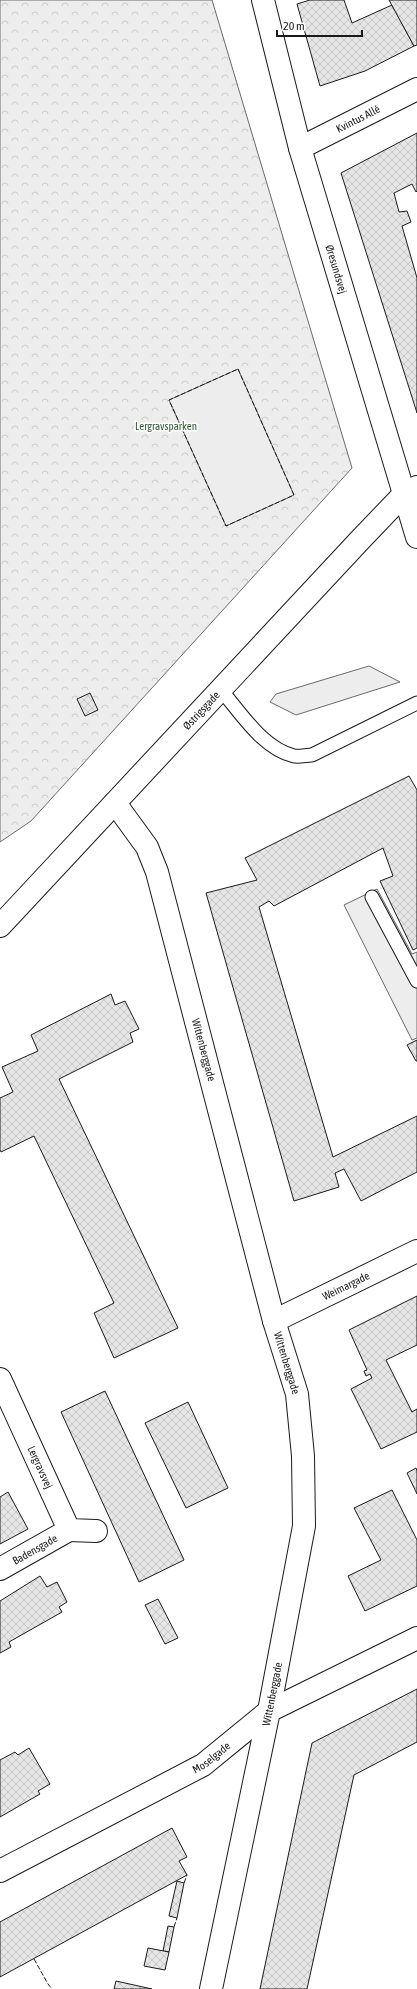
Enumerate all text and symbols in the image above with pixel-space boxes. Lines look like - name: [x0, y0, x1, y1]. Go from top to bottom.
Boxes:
- scale bar: [277, 12, 362, 38]
- text: 20 m: [283, 19, 305, 33]
- street label: Kvintus Allé: [334, 103, 382, 135]
- street label: Øresundsvej: [323, 243, 349, 295]
- park label: Lergravsparken: [135, 420, 197, 432]
- street label: Østrigsgade: [181, 689, 222, 732]
- street label: Wittenberggade: [190, 1017, 218, 1083]
- street label: Weimargade: [320, 1269, 371, 1302]
- street label: Wittenberggade: [272, 1330, 302, 1396]
- street label: Lergravsvej: [25, 1444, 55, 1490]
- street label: Badensgade: [10, 1532, 59, 1567]
- street label: Wittenberggade: [260, 1661, 284, 1727]
- street label: Moselgade: [190, 1739, 232, 1775]

